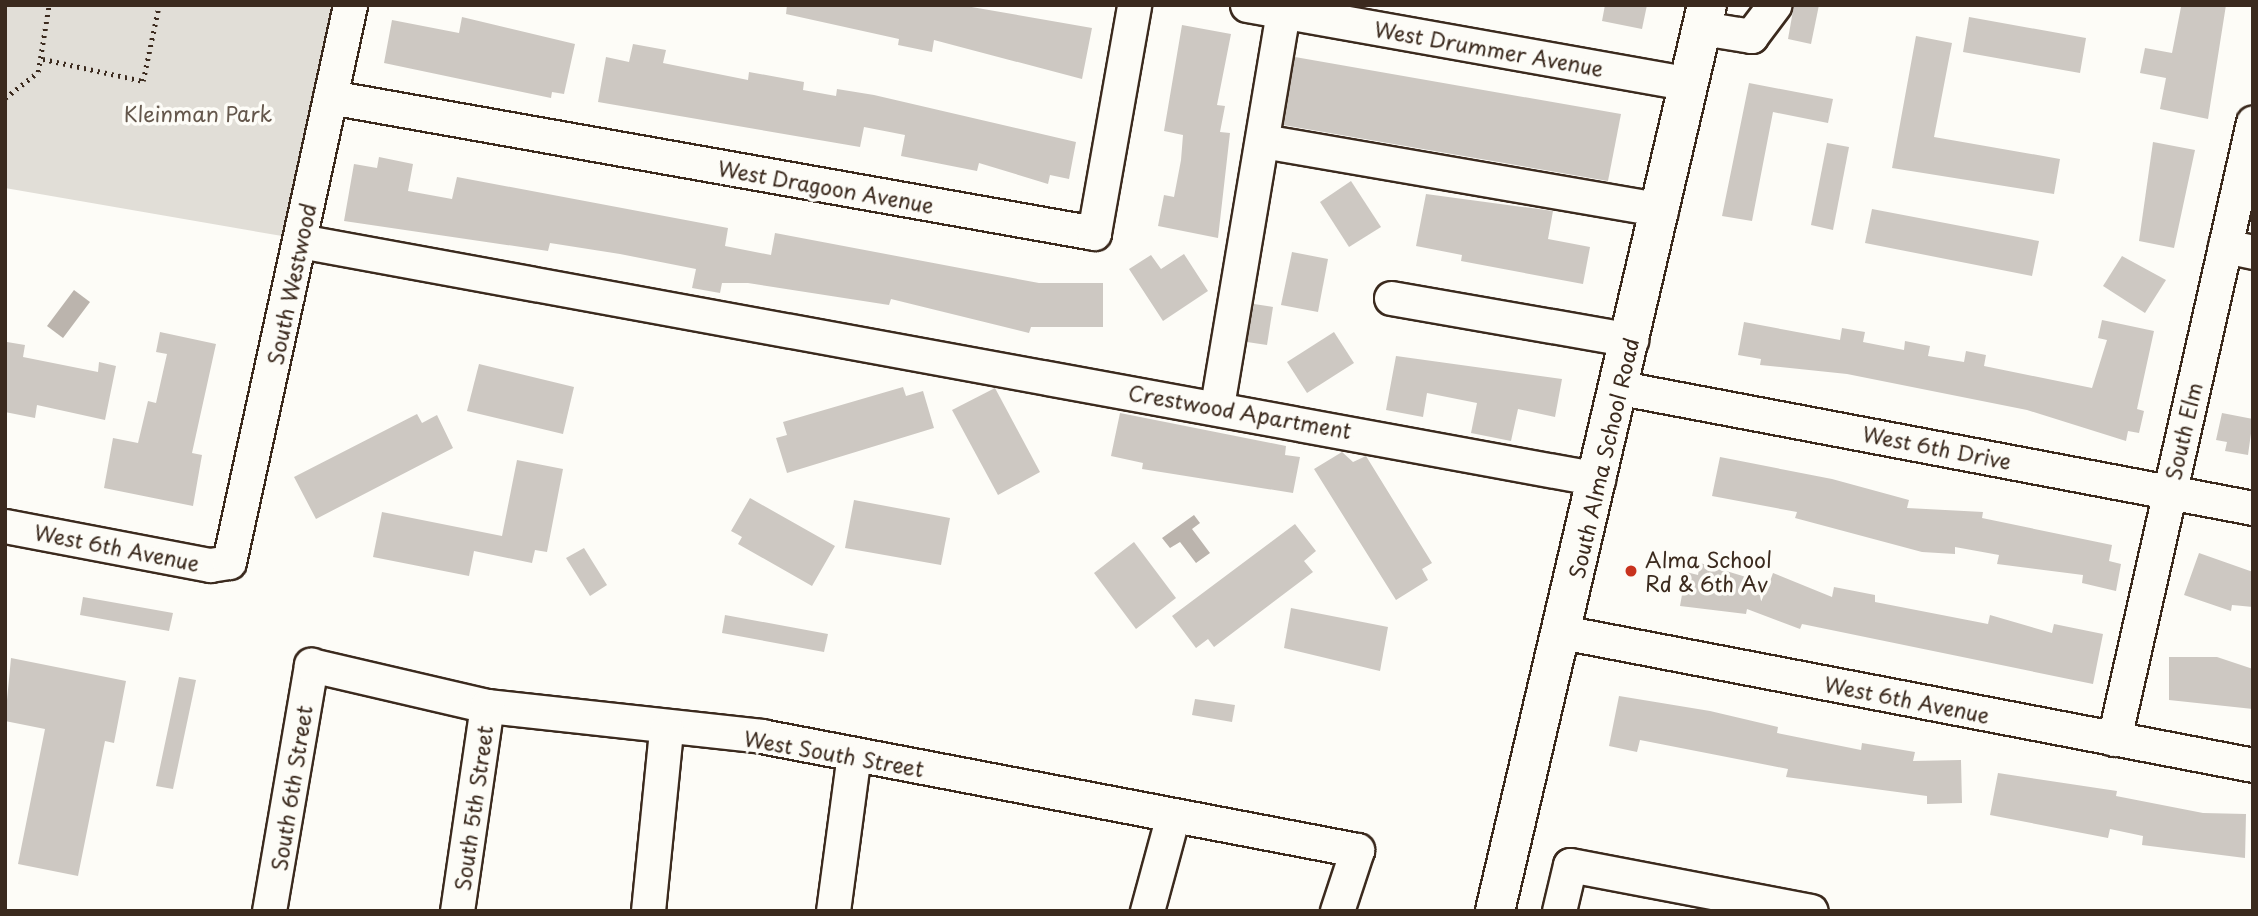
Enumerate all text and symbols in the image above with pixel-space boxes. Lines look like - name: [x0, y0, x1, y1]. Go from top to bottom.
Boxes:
- street label: West Drummer Avenue: [1372, 15, 1606, 81]
- park label: Kleinman Park: [124, 100, 272, 126]
- street label: West Dragoon Avenue: [715, 154, 937, 218]
- street label: South Westwood: [261, 200, 321, 368]
- street label: South Alma School Road: [1563, 334, 1643, 582]
- street label: Crestwood Apartment: [1126, 379, 1354, 443]
- street label: South Elm: [2159, 379, 2207, 483]
- street label: West 6th Drive: [1860, 420, 2014, 474]
- street label: West 6th Avenue: [31, 518, 203, 576]
- place label: Alma School Rd & 6th Av: [1645, 546, 1773, 596]
- marker: Alma School Rd & 6th Av: [1623, 563, 1639, 579]
- street label: West 6th Avenue: [1821, 670, 1993, 728]
- street label: South 6th Street: [265, 702, 317, 874]
- street label: South 5th Street: [449, 723, 497, 893]
- street label: West South Street: [742, 725, 926, 781]

